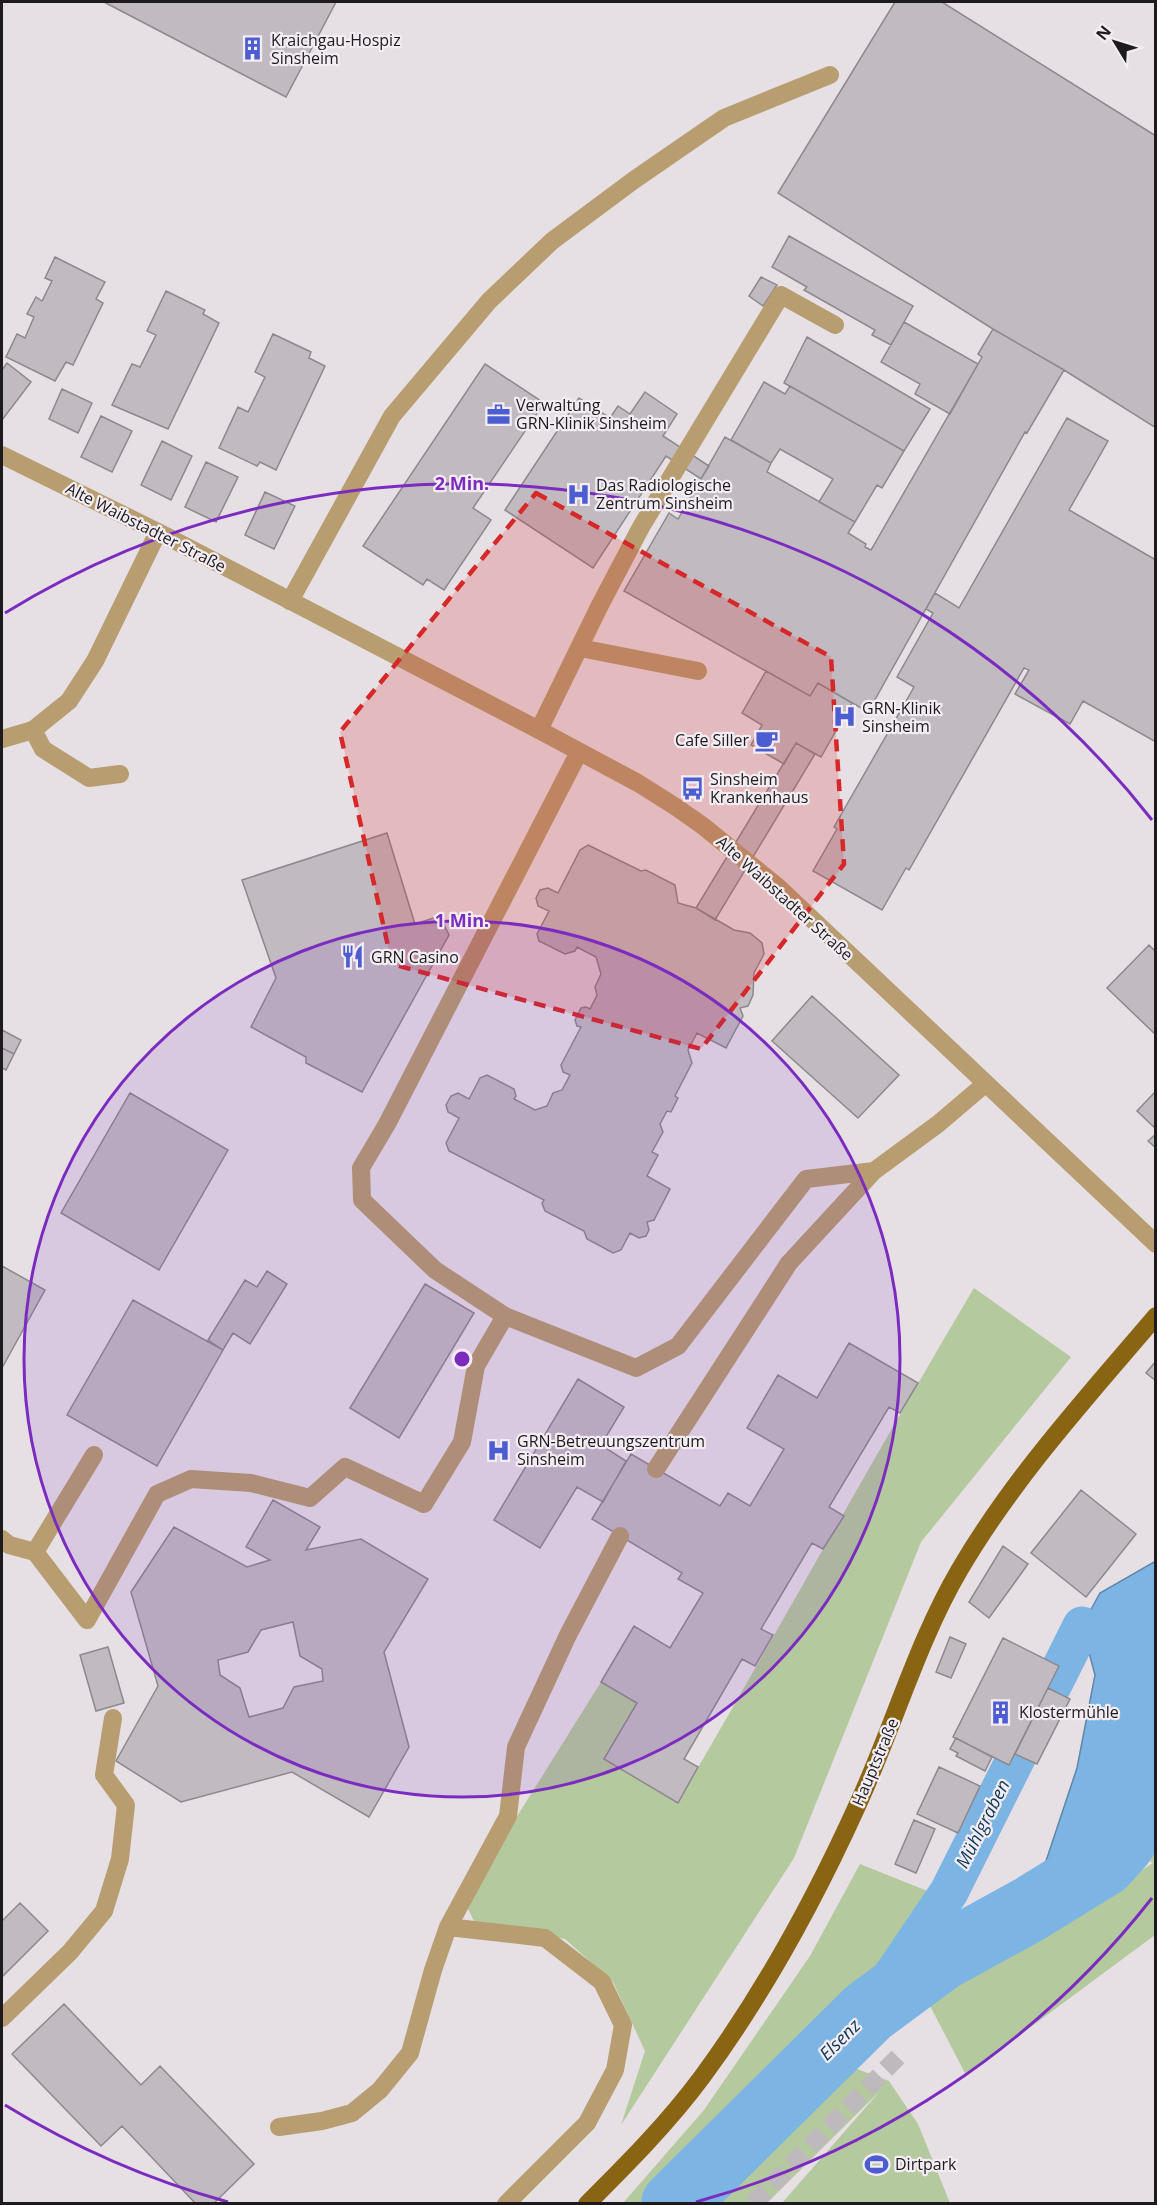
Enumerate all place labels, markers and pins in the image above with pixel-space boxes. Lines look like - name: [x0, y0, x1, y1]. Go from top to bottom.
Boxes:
- place label: Kraichgau-Hospiz Sinsheim: [271, 29, 401, 69]
- building icon: Kraichgau-Hospiz Sinsheim: [240, 36, 266, 62]
- place label: Verwaltung GRN-Klinik Sinsheim: [516, 394, 667, 434]
- office icon: Verwaltung GRN-Klinik Sinsheim: [485, 401, 511, 427]
- place label: Das Radiologische Zentrum Sinsheim: [596, 474, 733, 514]
- hospital icon: Das Radiologische Zentrum Sinsheim: [565, 481, 591, 507]
- place label: GRN-Klinik Sinsheim: [862, 697, 941, 737]
- hospital icon: GRN-Klinik Sinsheim: [831, 704, 857, 730]
- cafe icon: Cafe Siller: [754, 727, 780, 753]
- place label: Cafe Siller: [675, 729, 749, 751]
- place label: Sinsheim Krankenhaus: [710, 768, 808, 808]
- bus stop icon: Sinsheim Krankenhaus: [679, 775, 705, 801]
- restaurant icon: GRN Casino: [340, 944, 366, 970]
- place label: GRN Casino: [371, 946, 459, 968]
- centre of rings: [452, 1349, 472, 1369]
- place label: GRN-Betreuungszentrum Sinsheim: [517, 1430, 705, 1470]
- hospital icon: GRN-Betreuungszentrum Sinsheim: [486, 1437, 512, 1463]
- building icon: Klostermühle: [988, 1699, 1014, 1725]
- place label: Klostermühle: [1019, 1701, 1119, 1723]
- sports icon: Dirtpark: [864, 2151, 890, 2177]
- place label: Dirtpark: [895, 2153, 957, 2175]

